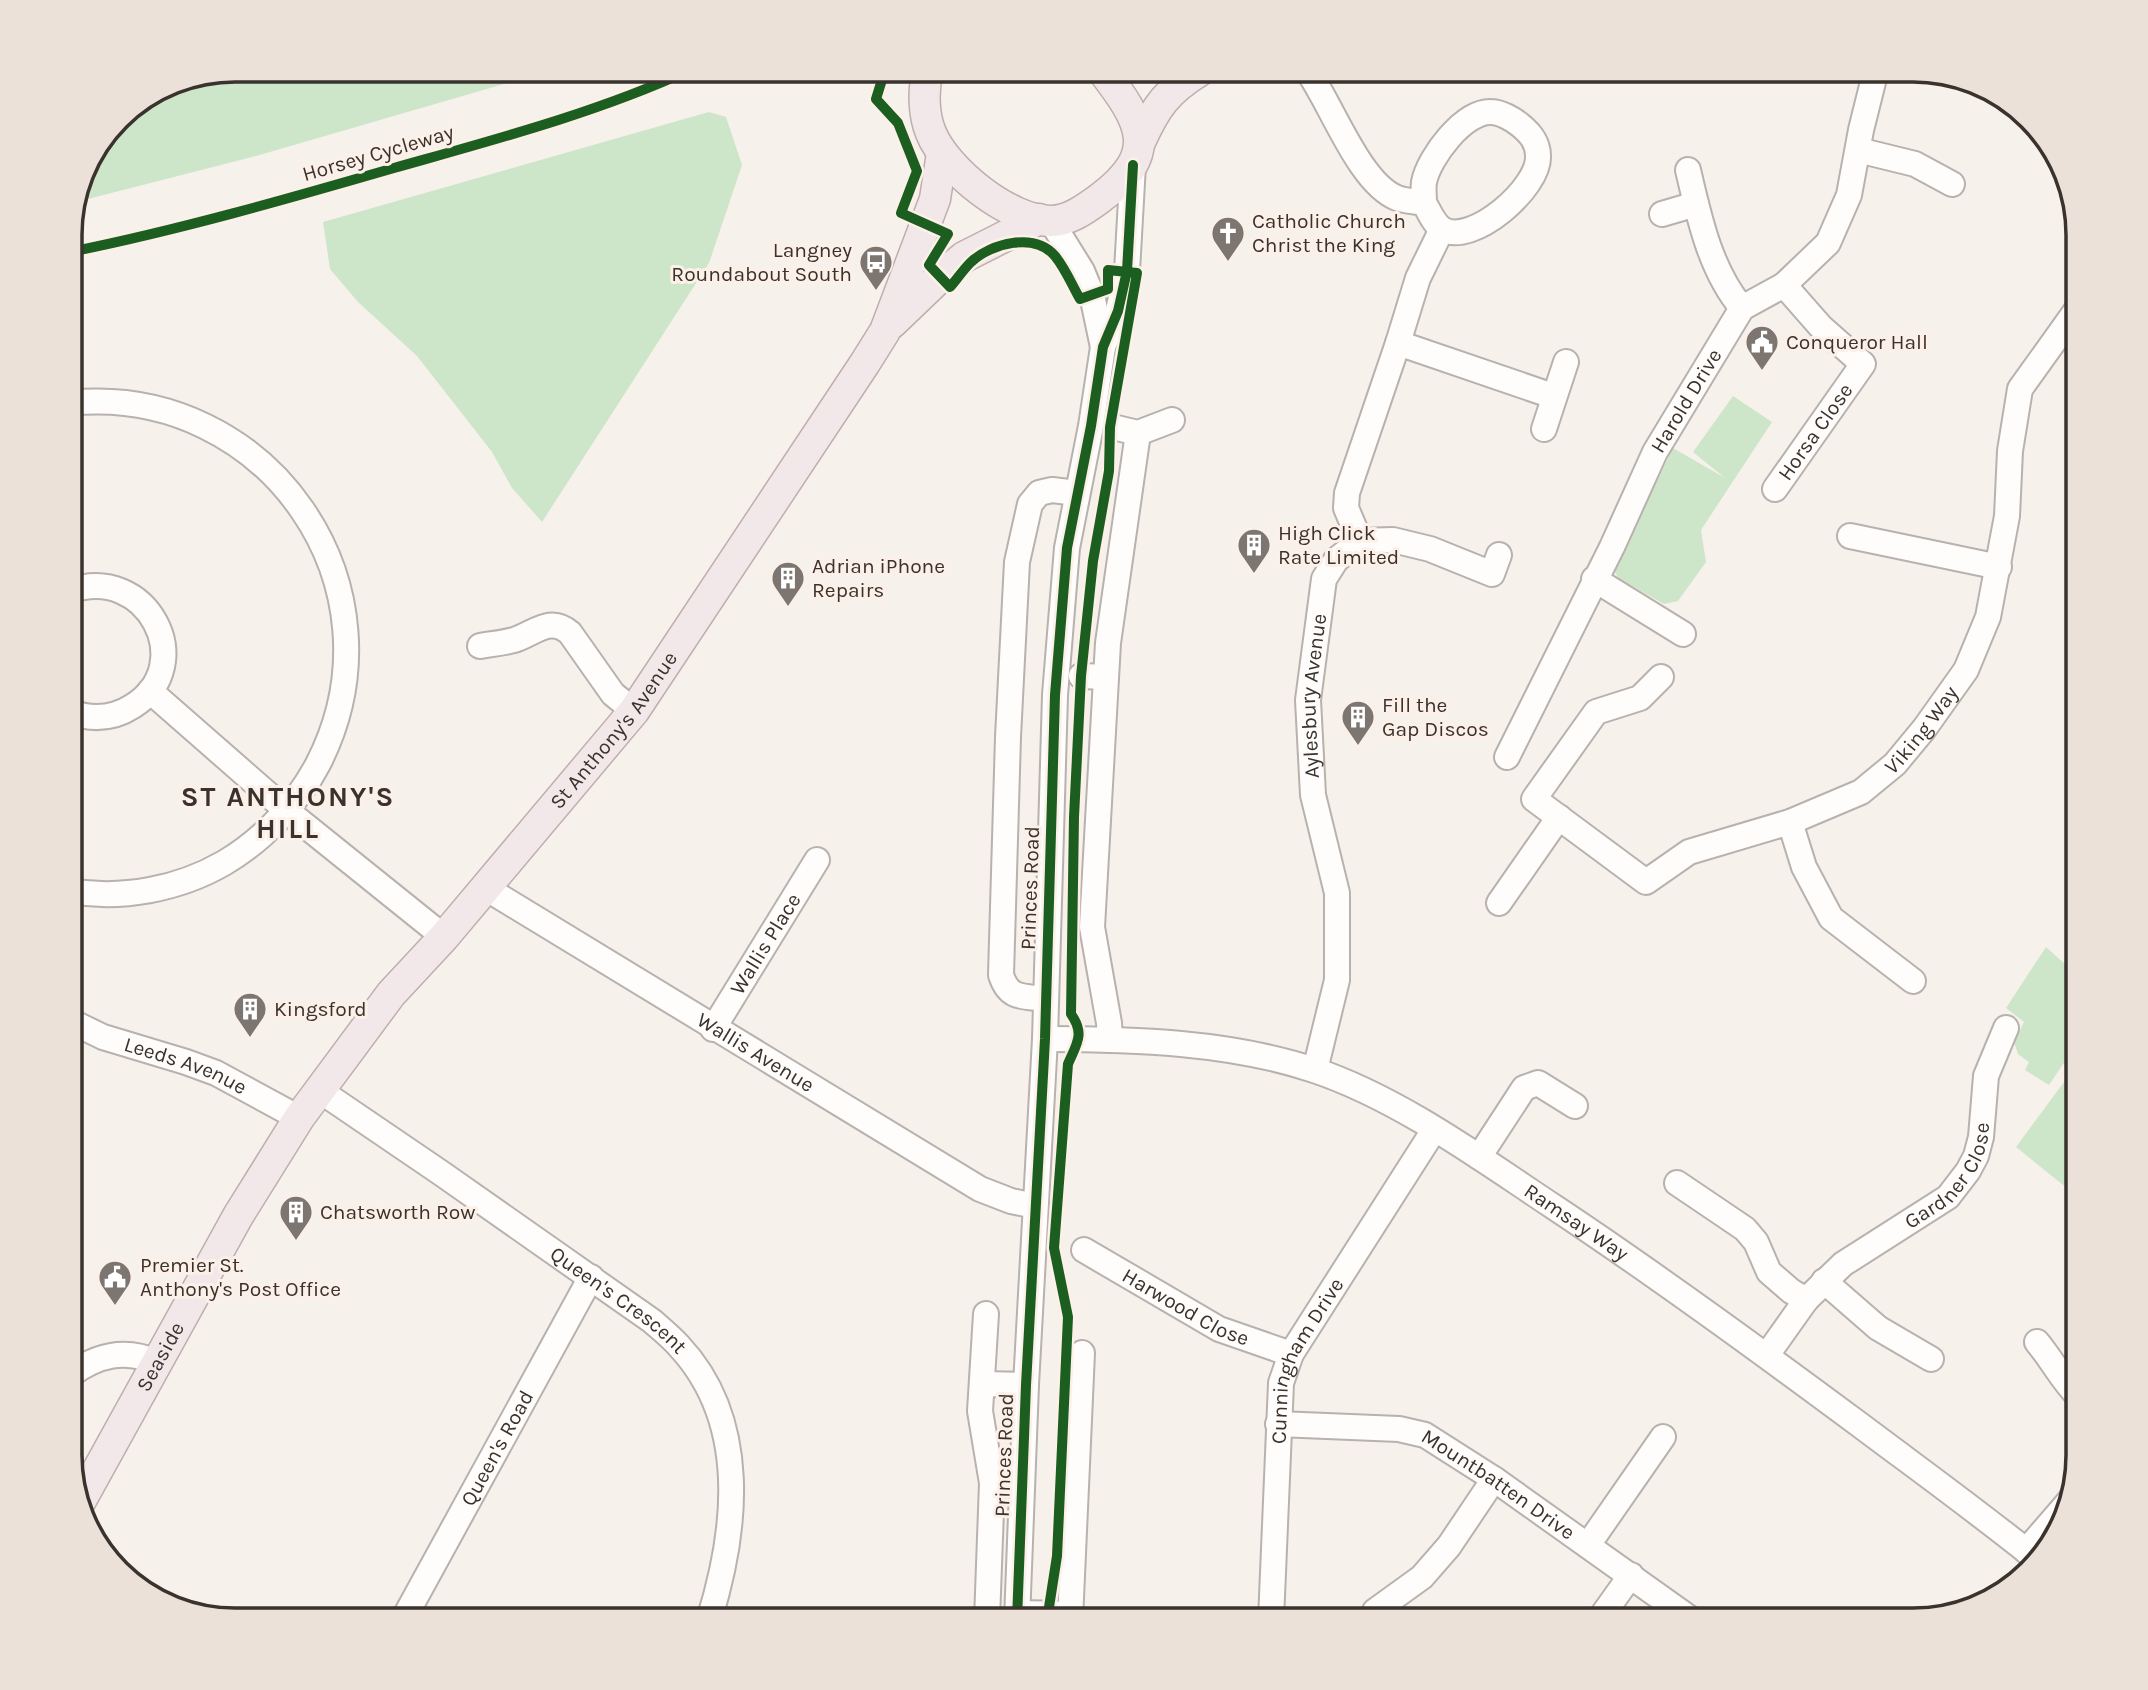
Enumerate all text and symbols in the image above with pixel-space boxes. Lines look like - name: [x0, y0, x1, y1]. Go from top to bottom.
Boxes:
- street label: Horsey Cycleway: [300, 120, 457, 186]
- place label: Catholic Church Christ the King: [1252, 209, 1406, 257]
- church icon: Catholic Church Christ the King: [1209, 214, 1247, 263]
- place label: Langney Roundabout South: [671, 238, 852, 286]
- bus stop icon: Langney Roundabout South: [857, 243, 895, 292]
- public building icon: Conqueror Hall: [1743, 323, 1781, 372]
- place label: Conqueror Hall: [1786, 330, 1928, 354]
- street label: Harold Drive: [1645, 344, 1727, 457]
- street label: Horsa Close: [1773, 379, 1858, 485]
- place label: High Click Rate Limited: [1278, 521, 1399, 569]
- building icon: High Click Rate Limited: [1235, 526, 1273, 575]
- place label: Adrian iPhone Repairs: [812, 554, 945, 602]
- building icon: Adrian iPhone Repairs: [769, 559, 807, 608]
- street label: Aylesbury Avenue: [1296, 612, 1331, 779]
- street label: St Anthony's Avenue: [545, 647, 682, 814]
- street label: Viking Way: [1880, 681, 1963, 779]
- place label: Fill the Gap Discos: [1382, 693, 1489, 741]
- building icon: Fill the Gap Discos: [1339, 698, 1377, 747]
- district label: ST ANTHONY'S HILL: [181, 780, 395, 845]
- street label: Princes Road: [1016, 826, 1044, 950]
- street label: Wallis Place: [725, 889, 806, 999]
- building icon: Kingsford: [231, 990, 269, 1039]
- place label: Kingsford: [274, 997, 367, 1021]
- street label: Wallis Avenue: [693, 1008, 819, 1097]
- street label: Leeds Avenue: [121, 1032, 251, 1099]
- street label: Gardner Close: [1900, 1121, 1994, 1234]
- street label: Ramsay Way: [1520, 1179, 1633, 1266]
- building icon: Chatsworth Row: [277, 1193, 315, 1242]
- place label: Chatsworth Row: [320, 1200, 475, 1224]
- street label: Queen's Crescent: [546, 1241, 692, 1359]
- place label: Premier St. Anthony's Post Office: [140, 1253, 341, 1301]
- public building icon: Premier St. Anthony's Post Office: [96, 1258, 134, 1307]
- street label: Harwood Close: [1118, 1263, 1252, 1351]
- street label: Cunningham Drive: [1266, 1273, 1348, 1445]
- street label: Seaside: [131, 1318, 189, 1396]
- street label: Queen's Road: [456, 1386, 538, 1510]
- street label: Princes Road: [990, 1393, 1018, 1517]
- street label: Mountbatten Drive: [1417, 1424, 1579, 1545]

